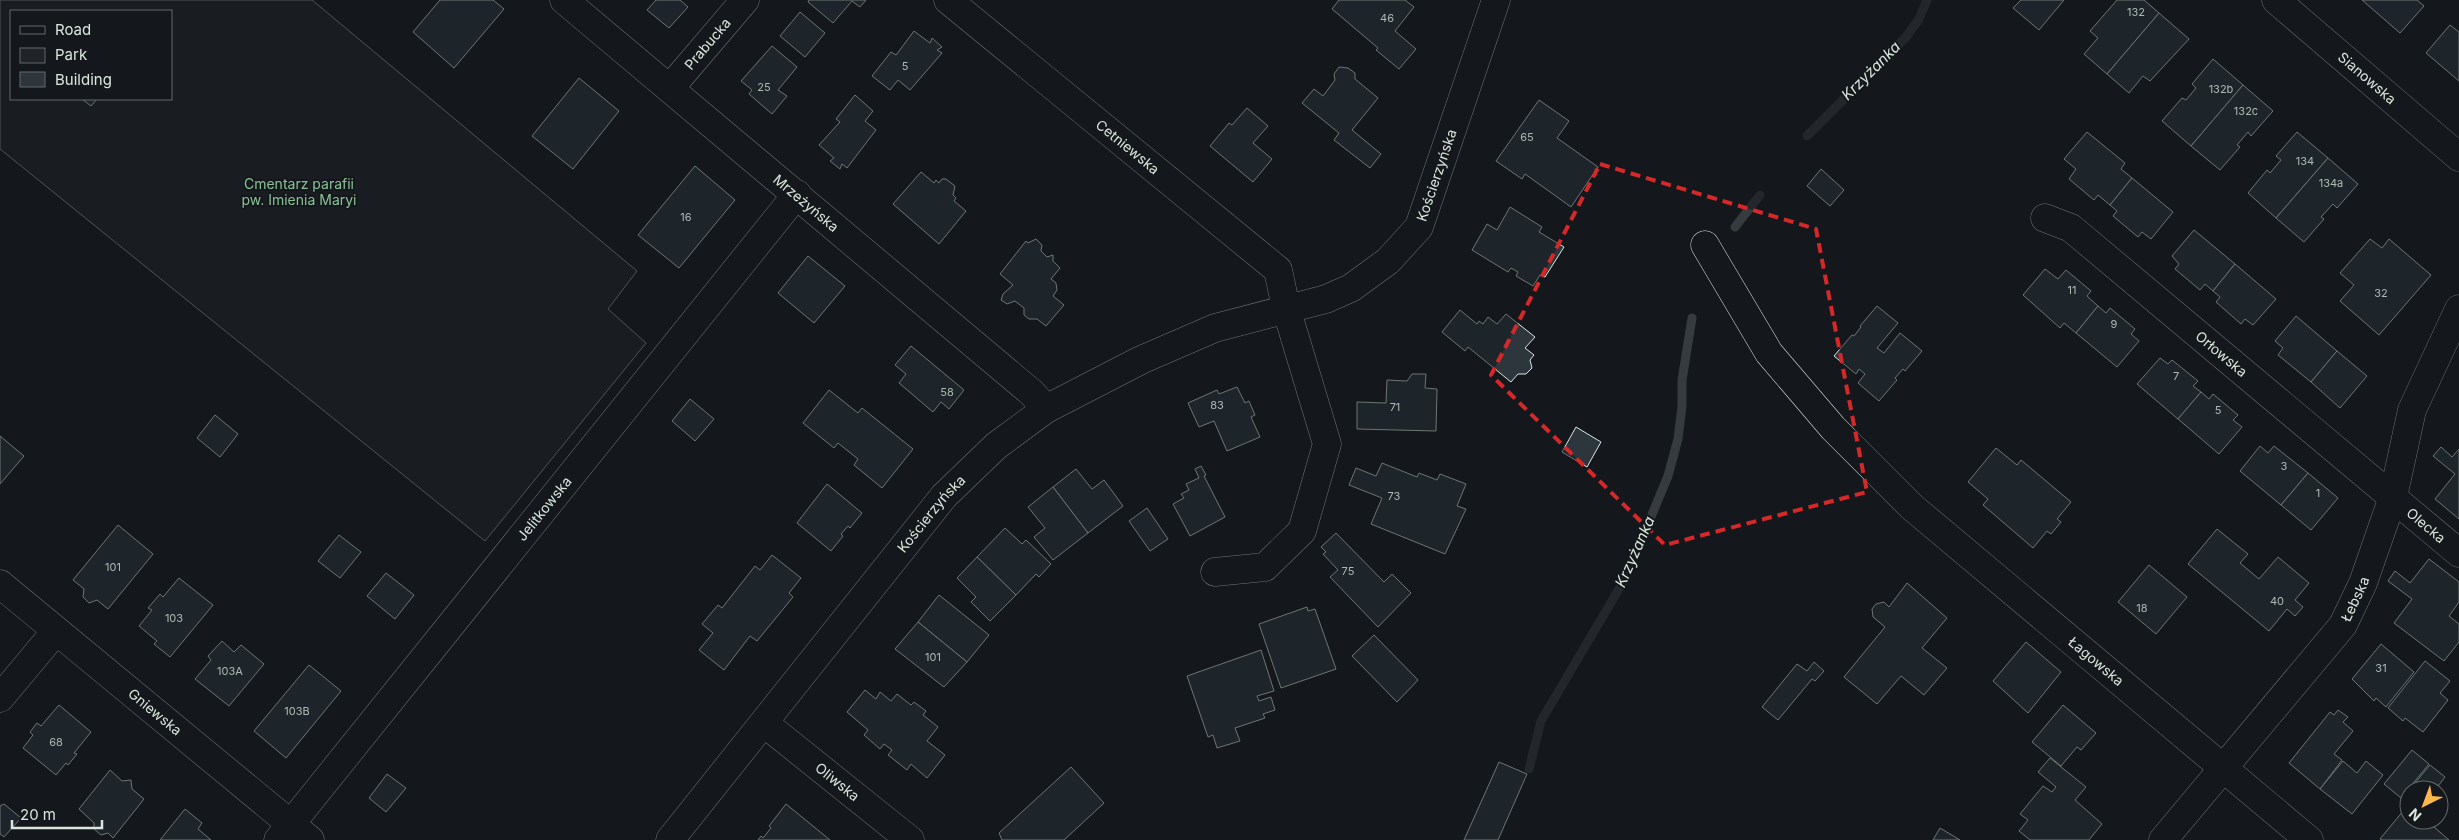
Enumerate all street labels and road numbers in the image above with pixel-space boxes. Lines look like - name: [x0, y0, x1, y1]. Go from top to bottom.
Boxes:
- street label: Prabucka: [680, 14, 734, 73]
- street label: Sianowska: [2335, 48, 2400, 107]
- street label: Cetniewska: [1093, 116, 1163, 177]
- street label: Kościerzyńska: [1413, 127, 1460, 224]
- street label: Mrzeżyńska: [770, 171, 843, 235]
- street label: Orłowska: [2192, 327, 2251, 380]
- street label: Kościerzyńska: [893, 471, 969, 556]
- street label: Jelitkowska: [513, 473, 575, 544]
- street label: Olecka: [2403, 504, 2449, 546]
- street label: Łebska: [2337, 574, 2373, 624]
- street label: Łagowska: [2065, 633, 2128, 689]
- street label: Gniewska: [125, 685, 186, 739]
- street label: Oliwska: [812, 759, 863, 804]

